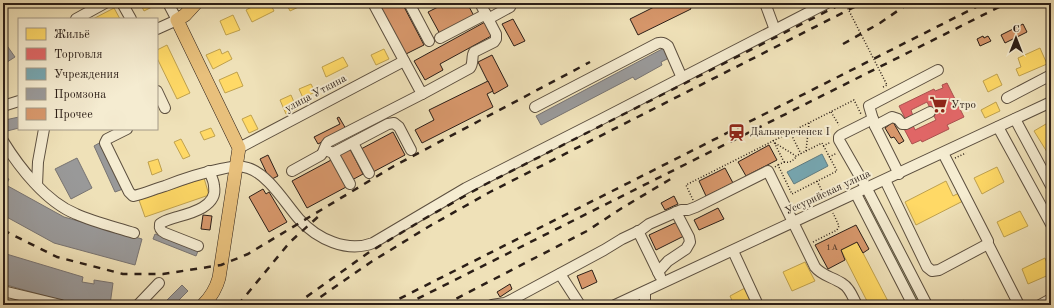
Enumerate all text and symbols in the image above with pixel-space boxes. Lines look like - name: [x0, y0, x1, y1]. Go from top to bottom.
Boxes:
- legend: [18, 18, 158, 130]
- north arrow: [996, 18, 1036, 58]
- text: С: [1012, 24, 1020, 35]
- text: Жильё: [54, 29, 90, 41]
- text: Торговля: [54, 49, 103, 61]
- text: Учреждения: [54, 69, 119, 81]
- street label: улица Уткина: [283, 73, 349, 115]
- text: Промзона: [54, 89, 106, 101]
- supermarket icon: Утро: [928, 95, 948, 115]
- place label: Утро: [951, 100, 976, 111]
- text: Прочее: [54, 109, 93, 121]
- station icon: Дальнереченск I: [727, 122, 747, 142]
- place label: Дальнереченск I: [750, 127, 830, 138]
- street label: Уссурийская улица: [784, 168, 873, 218]
- house number: 1А: [826, 243, 838, 252]

